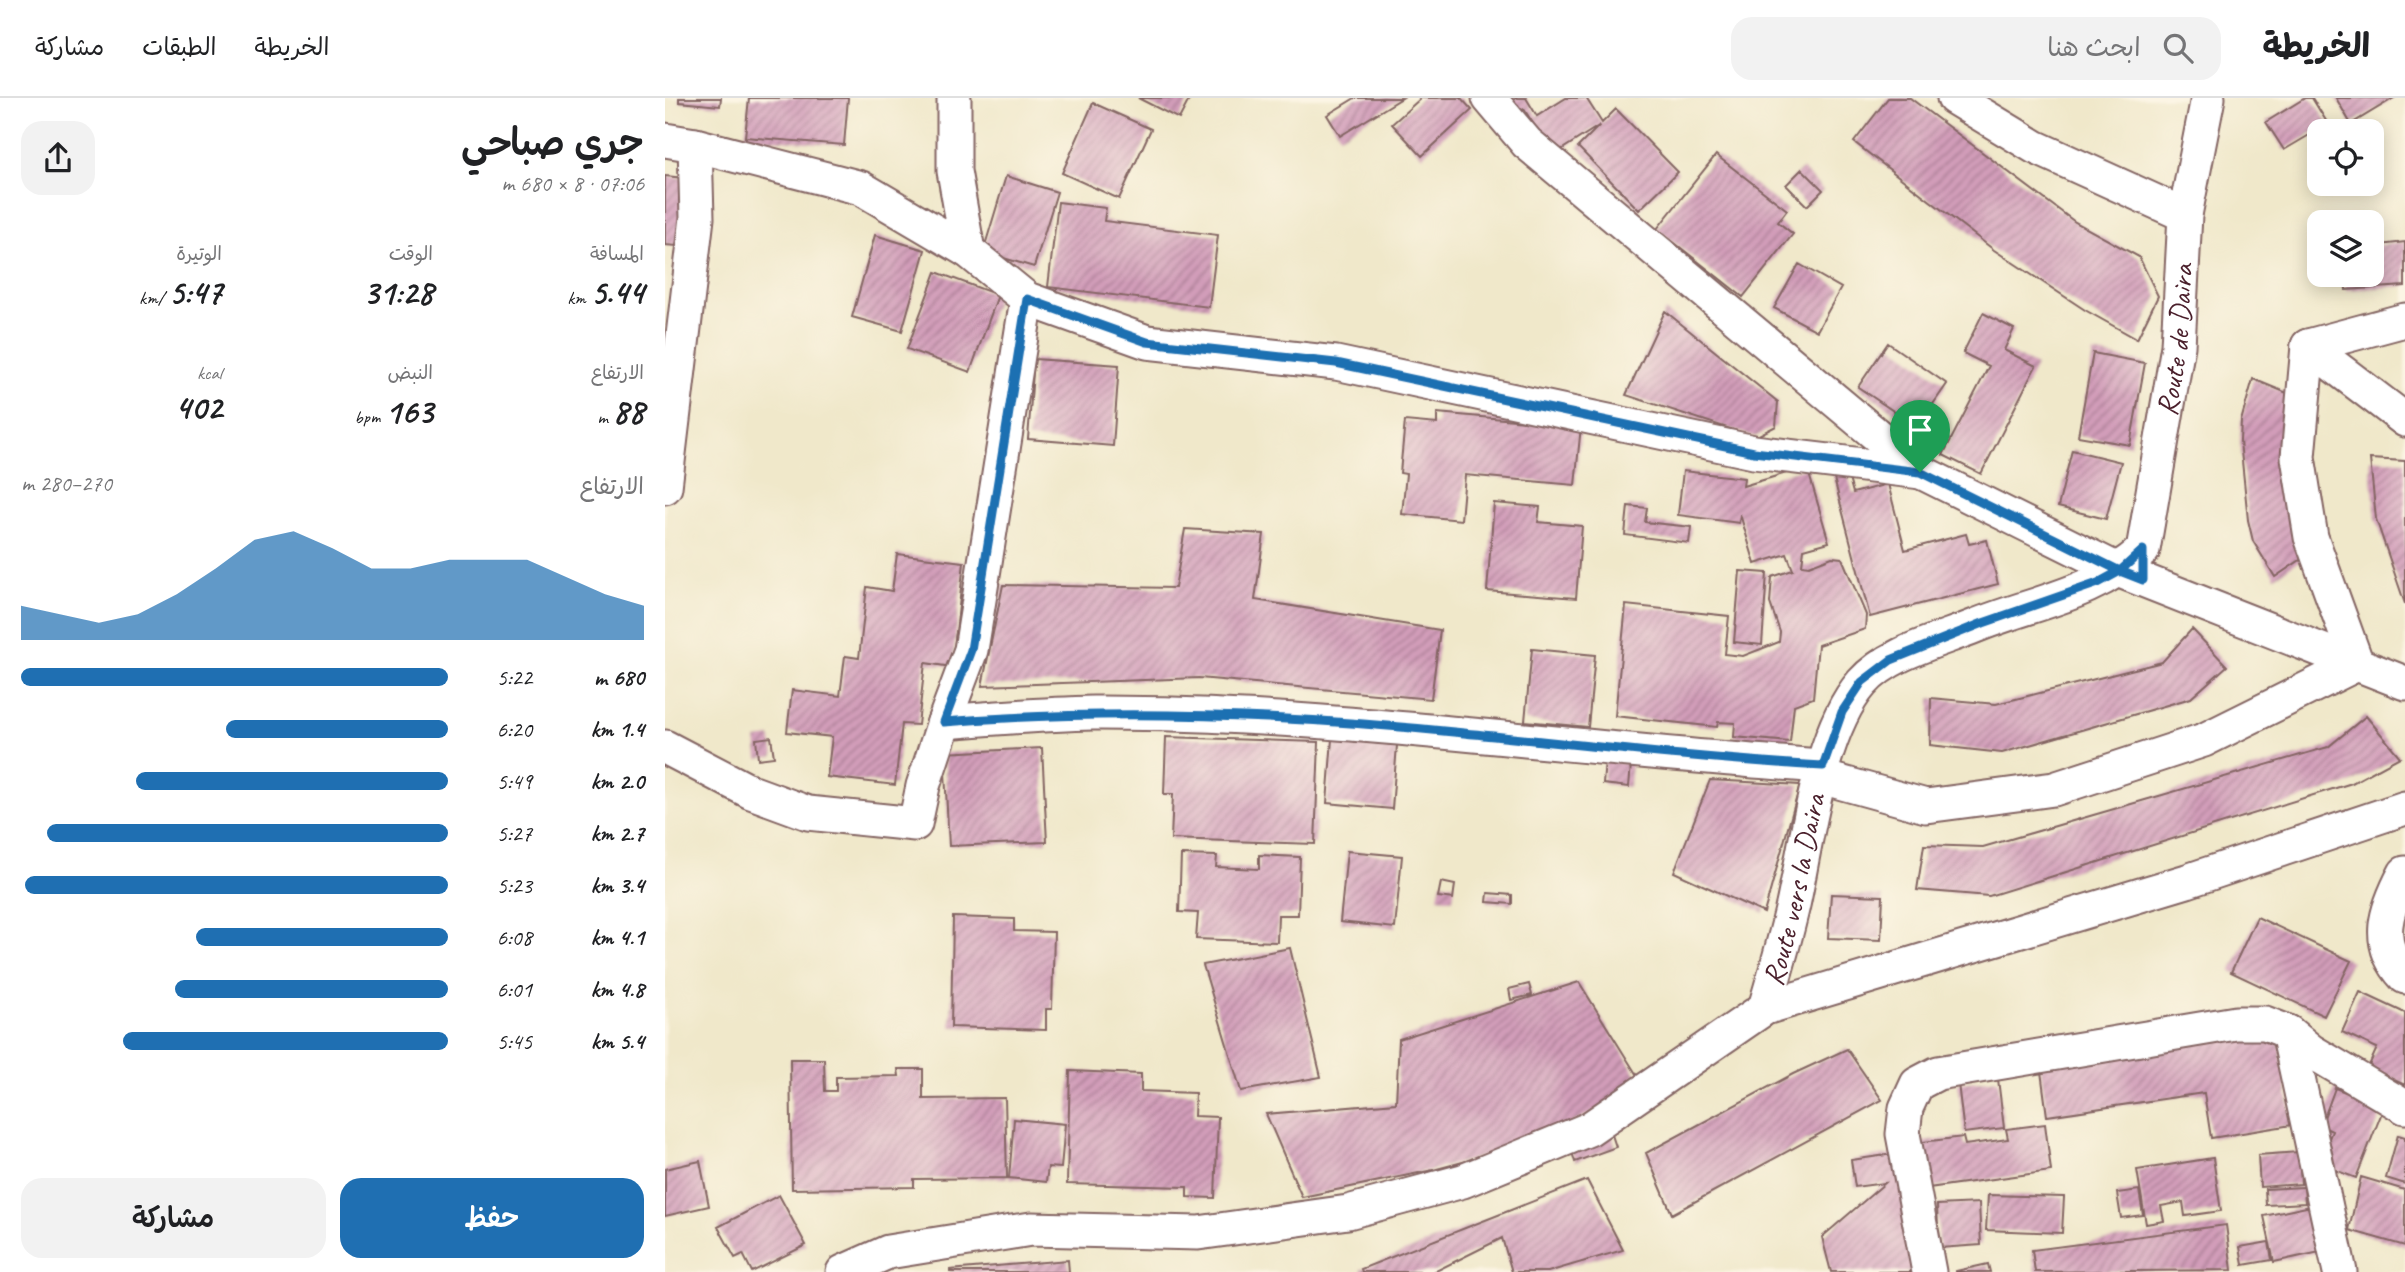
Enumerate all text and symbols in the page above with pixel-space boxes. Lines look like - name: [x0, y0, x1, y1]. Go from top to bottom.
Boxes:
- search box: [1731, 17, 2221, 80]
- text: الخريطة: [2263, 25, 2370, 67]
- icon: search: [2159, 29, 2197, 67]
- text: ابحث هنا: [2047, 31, 2141, 64]
- text: مشاركة: [35, 32, 104, 62]
- text: الطبقات: [142, 32, 217, 62]
- text: الخريطة: [255, 32, 329, 62]
- text: جري صباحي: [461, 119, 644, 166]
- map controls: [2307, 119, 2384, 287]
- button: locate: [2307, 119, 2384, 196]
- button: share: [21, 121, 95, 195]
- text: 07:06 · 8 × 680 m: [501, 169, 644, 198]
- button: layers: [2307, 210, 2384, 287]
- text: الوتيرة: [176, 242, 222, 266]
- text: الوقت: [389, 242, 433, 266]
- text: المسافة: [590, 242, 644, 266]
- street label: Route de Daira: [2147, 261, 2201, 418]
- text: 5:47: [169, 270, 222, 315]
- text: 31:28: [363, 270, 433, 315]
- text: 5.44: [590, 270, 644, 315]
- text: /km: [139, 286, 169, 310]
- text: km: [567, 286, 590, 310]
- text: kcal: [197, 361, 222, 385]
- text: النبض: [388, 361, 433, 385]
- text: الارتفاع: [591, 361, 644, 385]
- text: 402: [175, 385, 222, 430]
- text: 163: [385, 389, 433, 434]
- text: 88: [612, 389, 644, 434]
- pin: [1890, 400, 1950, 472]
- text: bpm: [354, 405, 385, 429]
- text: m: [597, 405, 612, 429]
- icon: arrive: [1901, 411, 1939, 449]
- text: 270–280 m: [21, 469, 112, 498]
- text: الارتفاع: [580, 472, 644, 501]
- text: 5:22: [496, 663, 532, 692]
- text: 680 m: [594, 663, 644, 692]
- text: 6:20: [496, 715, 532, 744]
- text: 1.4 km: [590, 715, 644, 744]
- text: 5:49: [496, 767, 532, 796]
- text: 2.0 km: [590, 767, 644, 796]
- street label: Route vers la Daira: [1754, 788, 1834, 990]
- text: 5:27: [496, 819, 532, 848]
- text: 2.7 km: [591, 819, 644, 848]
- text: 5:23: [496, 871, 532, 900]
- text: 3.4 km: [590, 871, 644, 900]
- text: 6:08: [496, 923, 532, 952]
- text: 4.1 km: [590, 923, 644, 952]
- text: 6:01: [496, 975, 532, 1004]
- text: 4.8 km: [590, 975, 644, 1004]
- text: 5:45: [496, 1027, 532, 1056]
- text: 5.4 km: [591, 1027, 644, 1056]
- button: مشاركة: [21, 1178, 326, 1258]
- button: حفظ: [340, 1178, 644, 1258]

